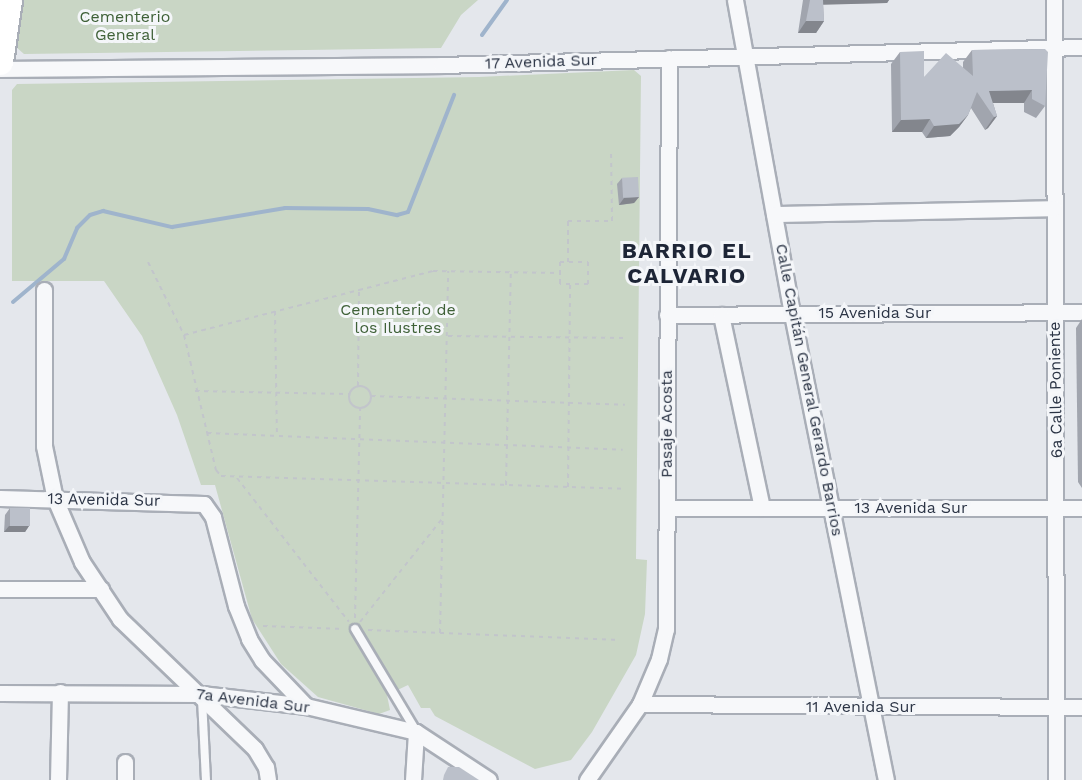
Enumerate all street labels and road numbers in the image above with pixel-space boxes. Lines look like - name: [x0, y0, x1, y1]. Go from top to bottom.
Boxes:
- street label: 17 Avenida Sur: [484, 50, 598, 74]
- street label: Calle Capitán General Gerardo Barrios: [771, 242, 847, 538]
- street label: 15 Avenida Sur: [818, 303, 932, 323]
- street label: 6a Calle Poniente: [1045, 321, 1067, 459]
- street label: Pasaje Acosta: [657, 370, 677, 478]
- street label: 13 Avenida Sur: [47, 489, 161, 511]
- street label: 13 Avenida Sur: [854, 498, 968, 518]
- street label: 7a Avenida Sur: [194, 684, 312, 718]
- street label: 11 Avenida Sur: [806, 697, 916, 717]

